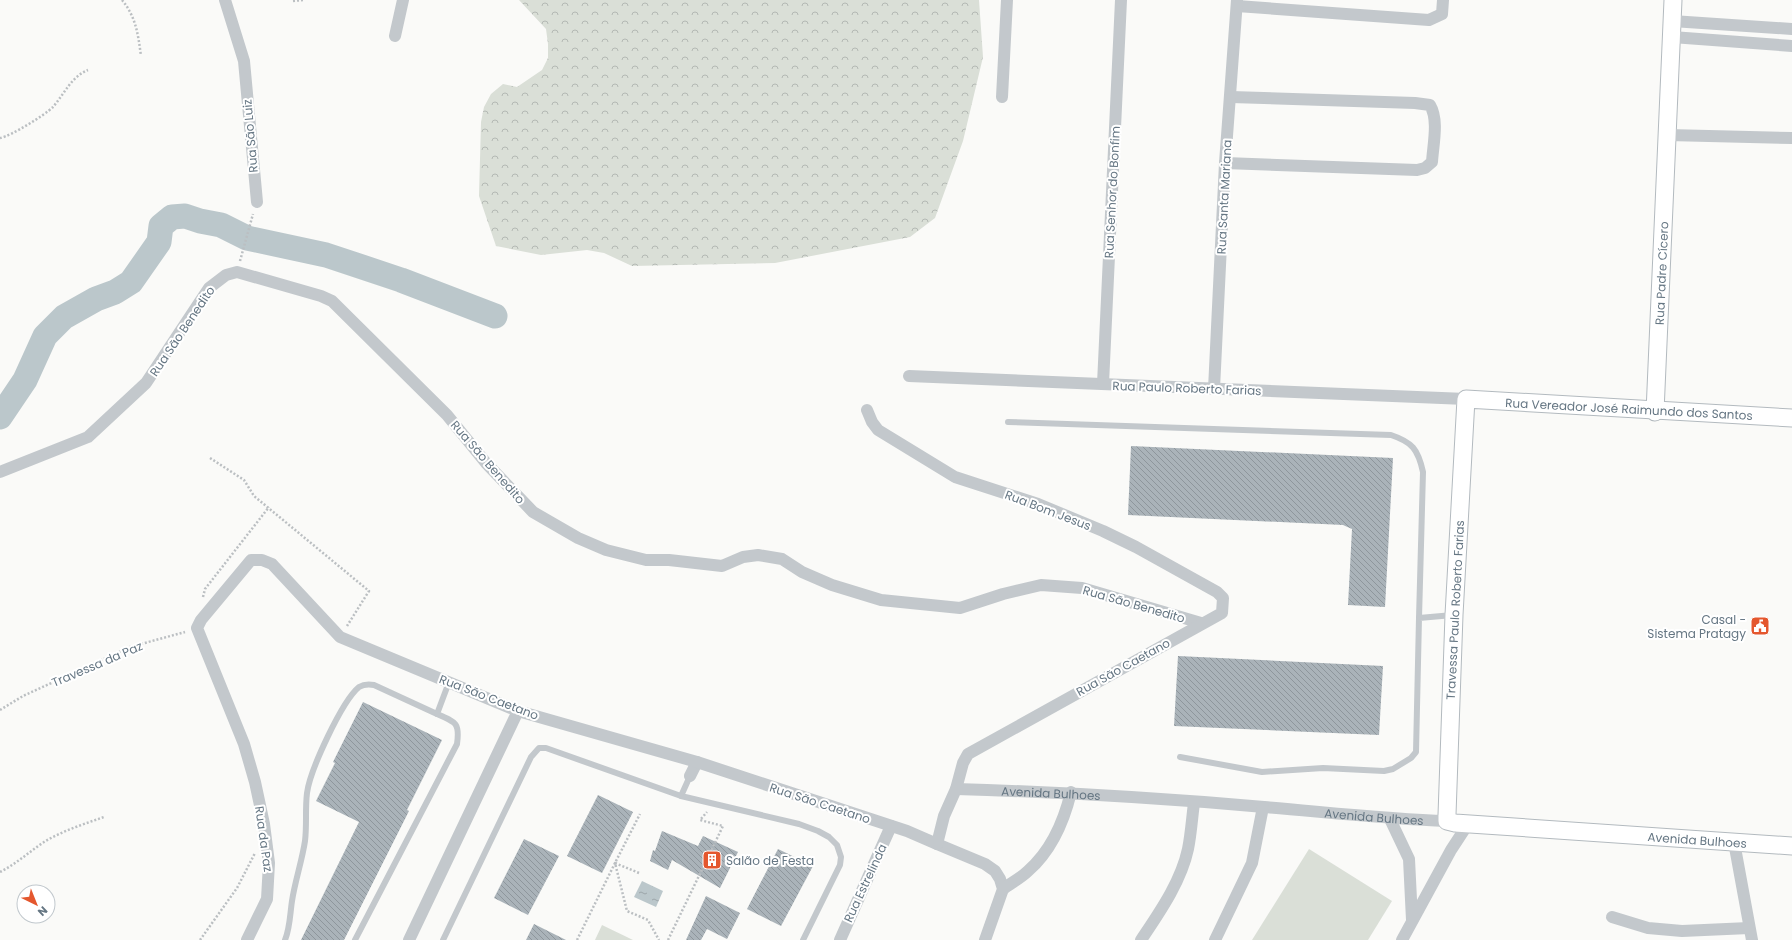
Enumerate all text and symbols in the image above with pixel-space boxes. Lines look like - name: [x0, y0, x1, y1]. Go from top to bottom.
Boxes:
- street label: Rua São Luiz: [238, 99, 262, 173]
- street label: Rua Senhor do Bonfim: [1100, 125, 1124, 259]
- street label: Rua Santa Mariana: [1213, 139, 1235, 255]
- street label: Rua Padre Cícero: [1650, 221, 1672, 325]
- street label: Rua São Benedito: [145, 282, 219, 379]
- street label: Rua Paulo Roberto Farias: [1112, 377, 1262, 399]
- street label: Rua Vereador José Raimundo dos Santos: [1505, 394, 1753, 424]
- street label: Rua São Benedito: [447, 417, 529, 508]
- street label: Rua Bom Jesus: [1003, 486, 1093, 534]
- street label: Travessa Paulo Roberto Farias: [1442, 520, 1468, 700]
- street label: Rua São Benedito: [1081, 581, 1187, 627]
- place label: Casal - Sistema Pratagy: [1647, 611, 1746, 642]
- public building icon: Casal - Sistema Pratagy: [1749, 615, 1771, 637]
- street label: Rua São Caetano: [1073, 634, 1173, 700]
- street label: Travessa da Paz: [49, 637, 145, 691]
- street label: Rua São Caetano: [437, 670, 541, 724]
- street label: Rua São Caetano: [767, 779, 873, 827]
- street label: Avenida Bulhoes: [1001, 782, 1101, 804]
- street label: Avenida Bulhoes: [1324, 804, 1424, 828]
- street label: Rua da Paz: [251, 805, 277, 873]
- street label: Avenida Bulhoes: [1647, 828, 1747, 851]
- street label: Rua Estrelinda: [839, 841, 891, 925]
- building icon: Salão de Festa: [701, 849, 723, 871]
- place label: Salão de Festa: [726, 852, 814, 869]
- north arrow: [16, 884, 56, 924]
- text: N: [34, 903, 51, 920]

